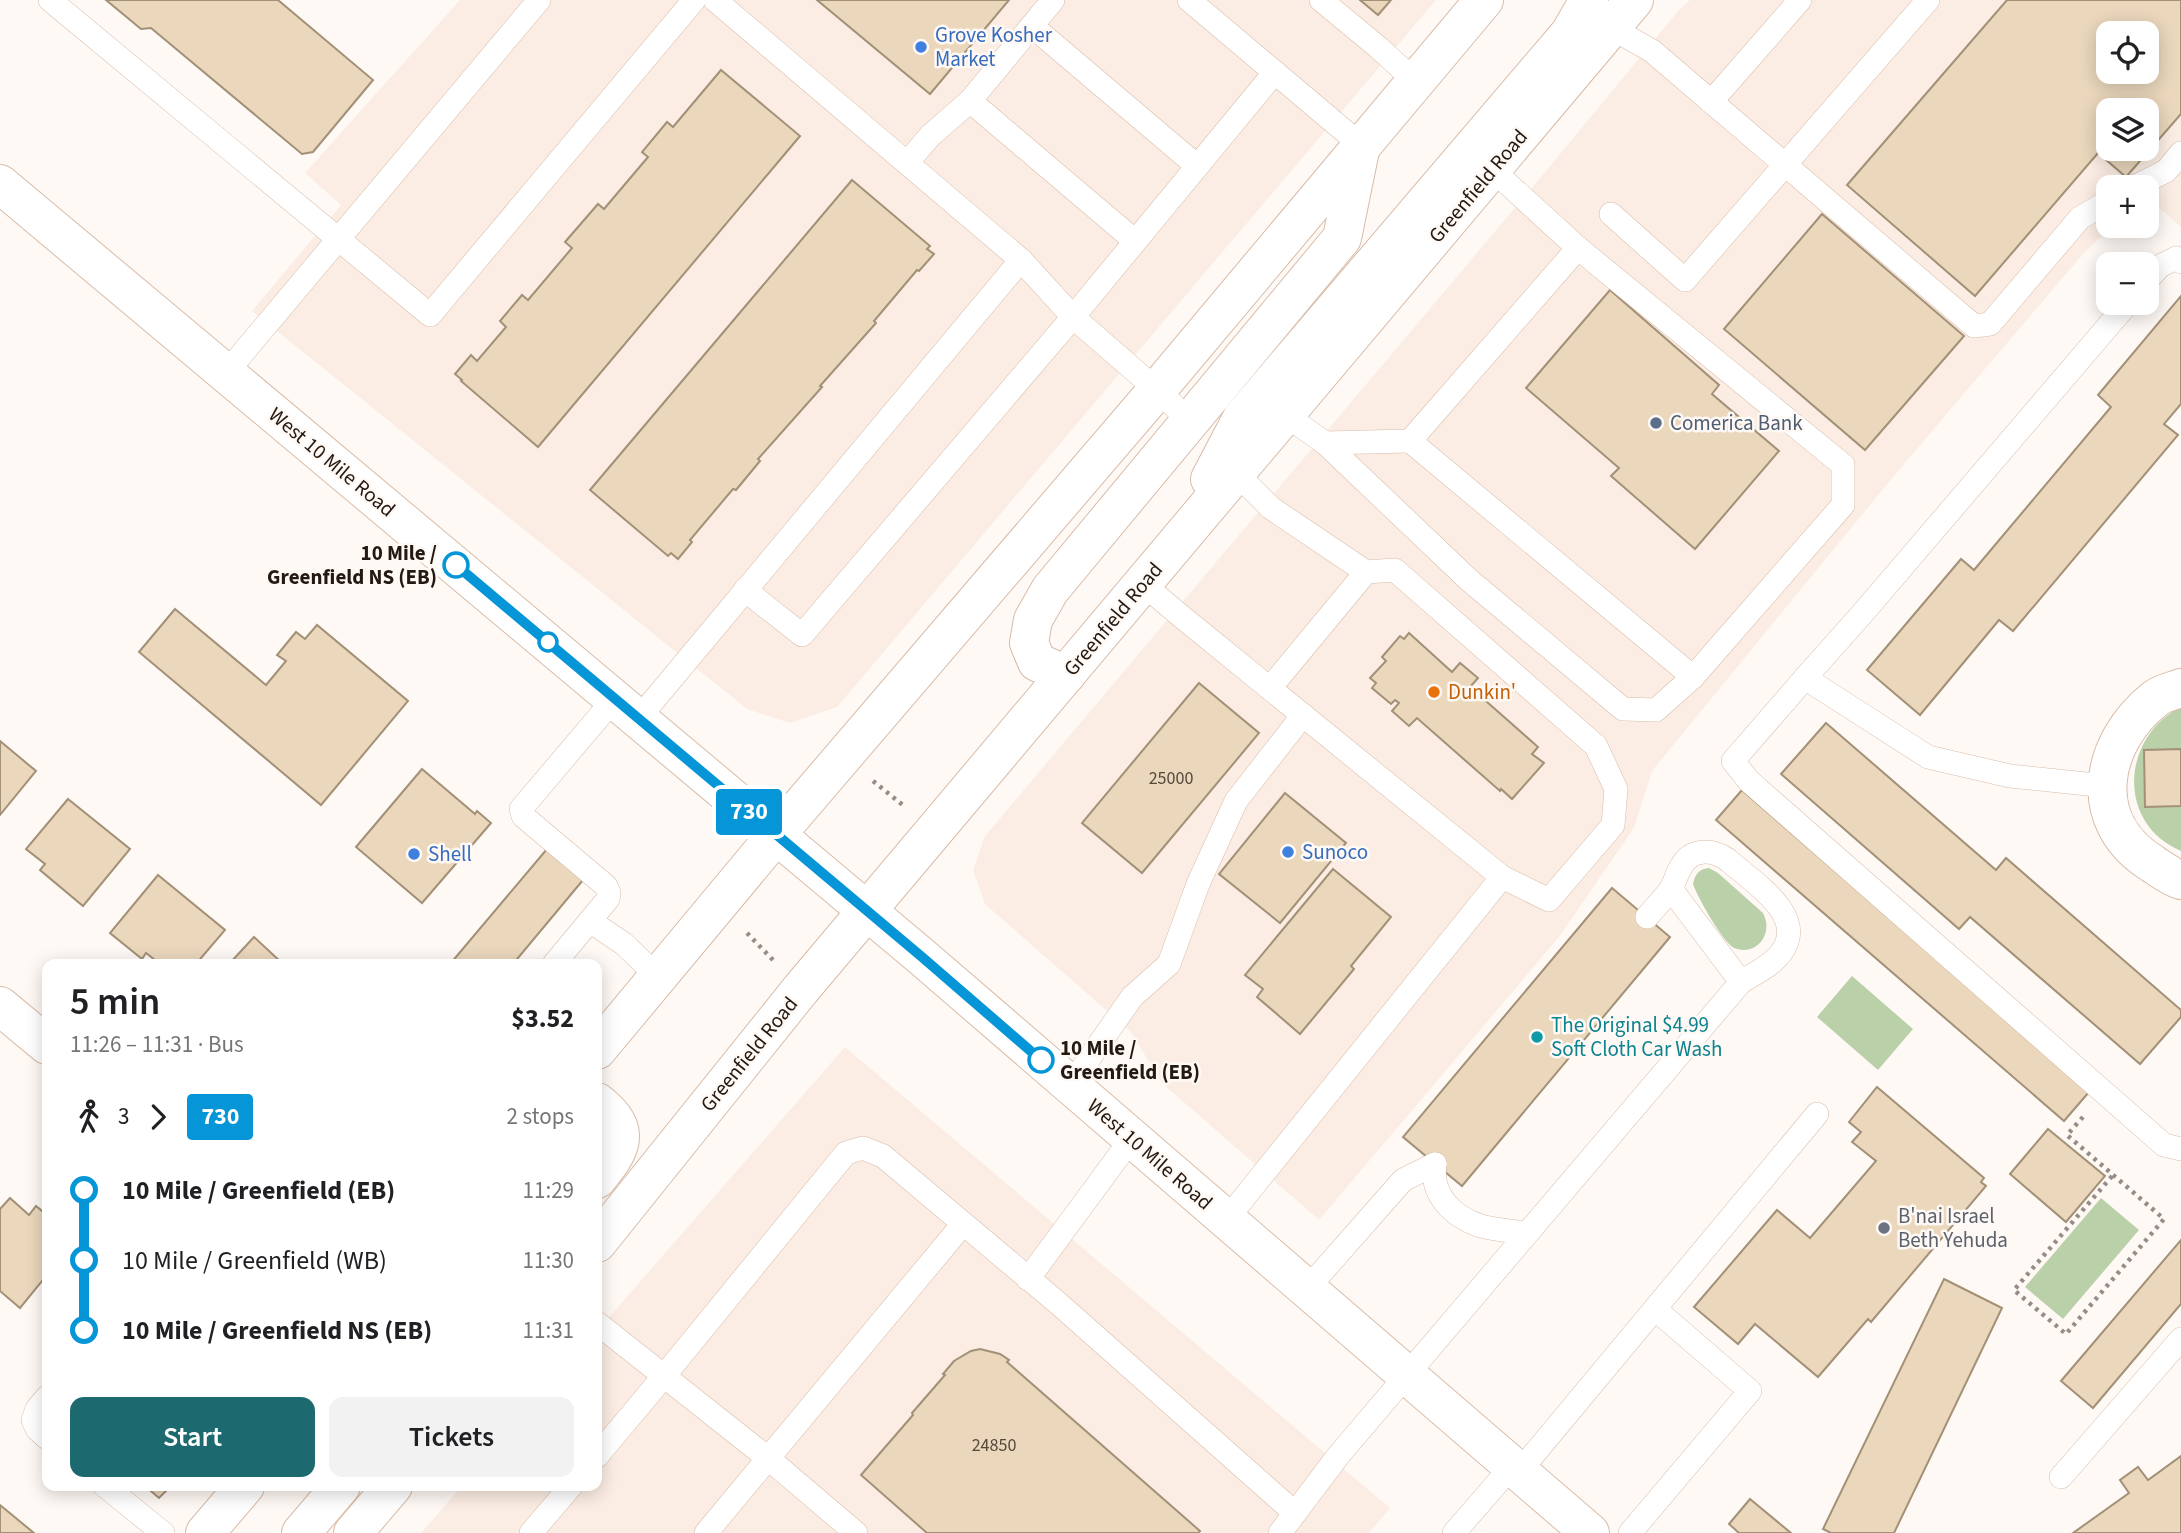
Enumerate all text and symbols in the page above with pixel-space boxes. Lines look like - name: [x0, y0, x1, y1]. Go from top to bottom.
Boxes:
- place label: Grove Kosher Market: [935, 20, 1053, 74]
- map controls: [2096, 21, 2159, 315]
- button: locate: [2096, 21, 2159, 84]
- marker: Grove Kosher Market: [913, 39, 929, 55]
- button: layers: [2096, 98, 2159, 161]
- street label: Greenfield Road: [1421, 123, 1535, 249]
- button: +: [2096, 175, 2159, 238]
- button: −: [2096, 252, 2159, 315]
- street label: West 10 Mile Road: [262, 400, 402, 524]
- place label: Comerica Bank: [1670, 408, 1803, 438]
- marker: Comerica Bank: [1648, 415, 1664, 431]
- place label: 10 Mile / Greenfield NS (EB): [267, 538, 437, 592]
- marker: 10 Mile / Greenfield NS (EB): [443, 552, 469, 578]
- street label: Greenfield Road: [1056, 556, 1170, 682]
- unlabelled marker: [538, 632, 558, 652]
- place label: Dunkin': [1448, 677, 1516, 707]
- marker: Dunkin': [1426, 684, 1442, 700]
- house number: 25000: [1149, 766, 1193, 791]
- line badge: 730: [709, 789, 789, 835]
- text: 730: [730, 794, 768, 829]
- place label: Sunoco: [1302, 837, 1368, 867]
- place label: Shell: [428, 839, 472, 869]
- marker: Sunoco: [1280, 844, 1296, 860]
- marker: Shell: [406, 846, 422, 862]
- text: 5 min: [70, 975, 160, 1029]
- street label: Greenfield Road: [693, 990, 805, 1118]
- text: $3.52: [511, 1000, 574, 1037]
- place label: The Original $4.99 Soft Cloth Car Wash: [1551, 1010, 1722, 1064]
- text: 11:26 – 11:31 · Bus: [70, 1028, 244, 1061]
- marker: The Original $4.99 Soft Cloth Car Wash: [1529, 1029, 1545, 1045]
- place label: 10 Mile / Greenfield (EB): [1060, 1033, 1200, 1087]
- marker: 10 Mile / Greenfield (EB): [1028, 1047, 1054, 1073]
- street label: West 10 Mile Road: [1081, 1091, 1219, 1217]
- icon: walk: [70, 1098, 108, 1136]
- icon: forward: [139, 1098, 177, 1136]
- text: 730: [201, 1099, 239, 1134]
- text: 3: [118, 1100, 129, 1133]
- text: 2 stops: [507, 1100, 574, 1133]
- text: 10 Mile / Greenfield (EB): [122, 1172, 395, 1209]
- text: 11:29: [523, 1174, 574, 1207]
- place label: B'nai Israel Beth Yehuda: [1898, 1201, 2008, 1255]
- marker: B'nai Israel Beth Yehuda: [1876, 1220, 1892, 1236]
- text: 10 Mile / Greenfield (WB): [122, 1242, 387, 1279]
- text: 11:30: [523, 1244, 574, 1277]
- text: 10 Mile / Greenfield NS (EB): [122, 1312, 432, 1349]
- text: 11:31: [523, 1314, 574, 1347]
- button: Start: [70, 1397, 315, 1477]
- button: Tickets: [329, 1397, 574, 1477]
- house number: 24850: [972, 1433, 1016, 1458]

